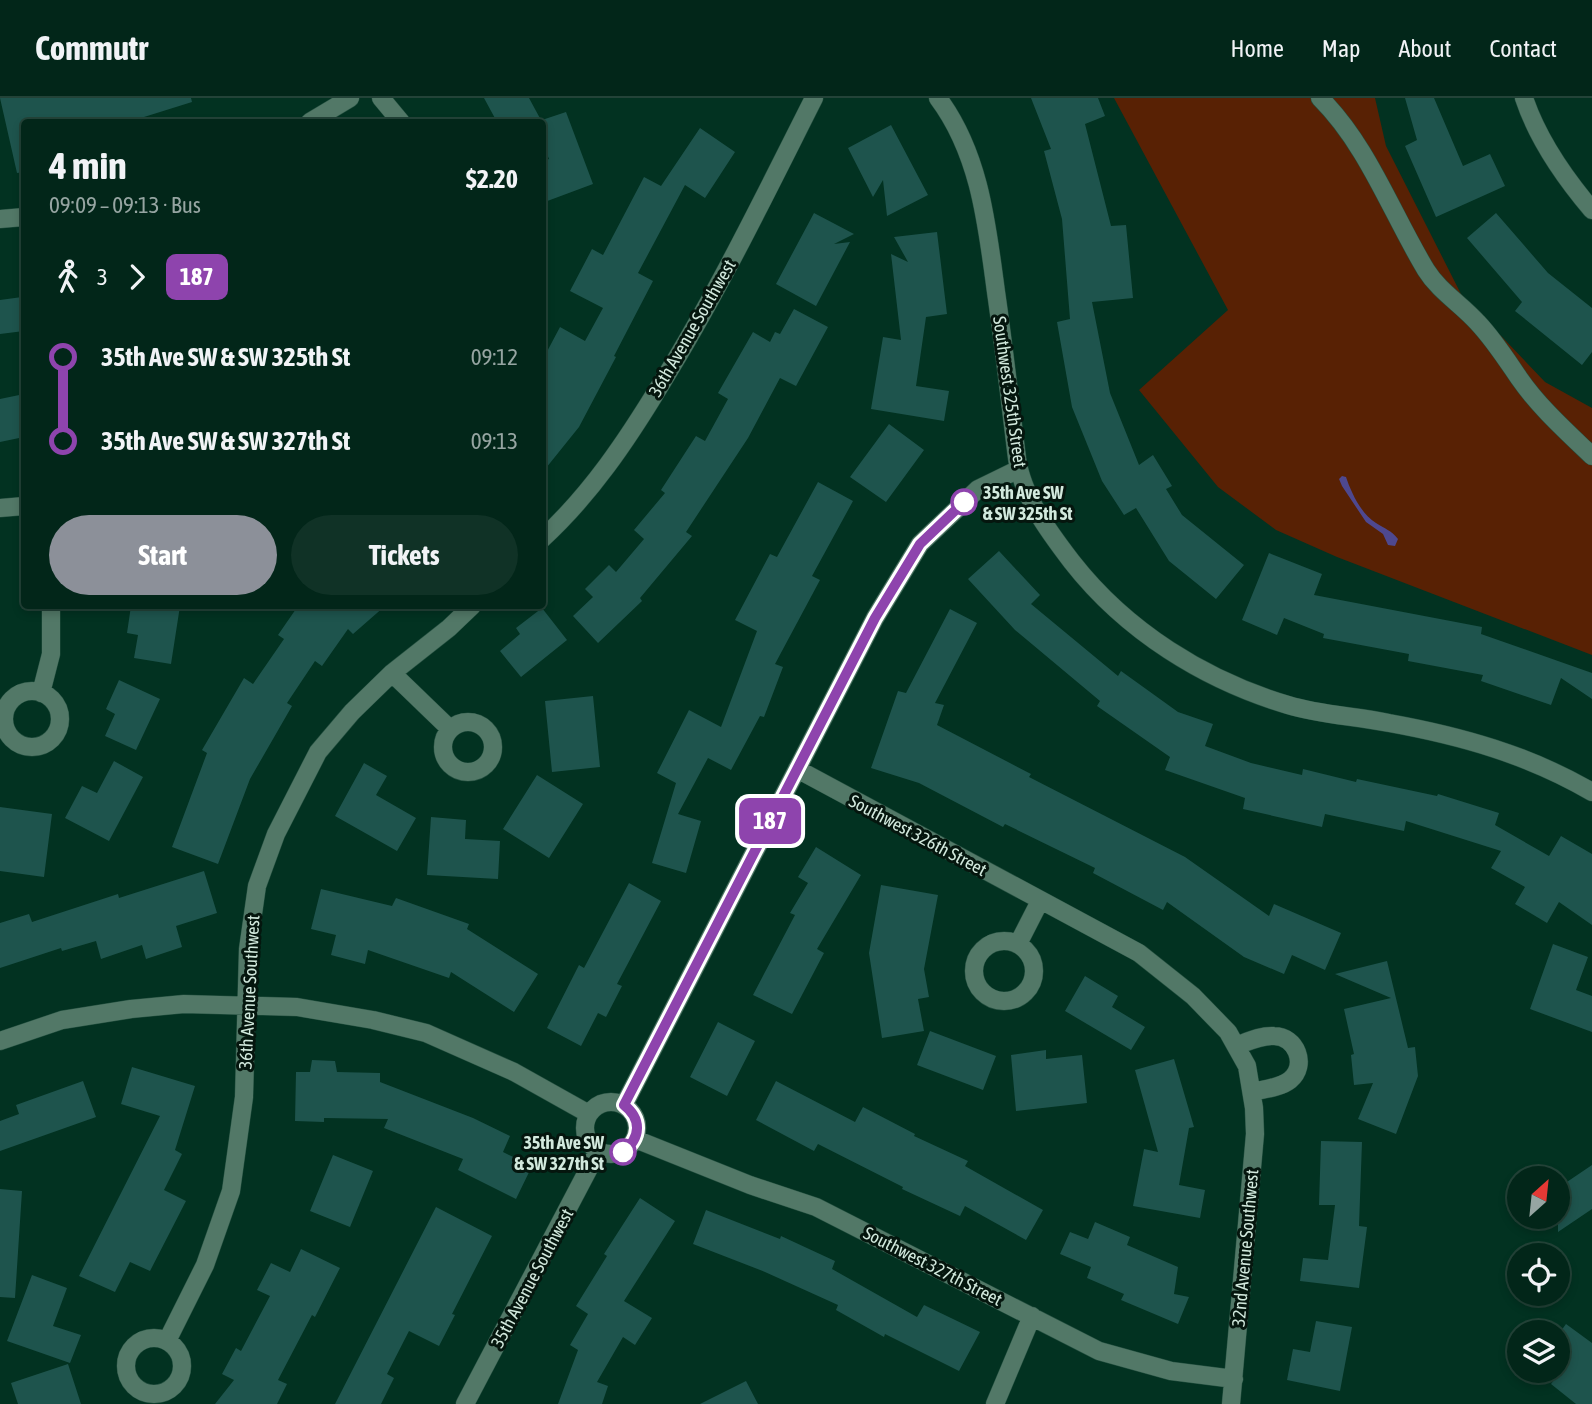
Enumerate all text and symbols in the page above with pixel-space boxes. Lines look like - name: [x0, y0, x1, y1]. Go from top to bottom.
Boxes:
- text: Commutr: [35, 29, 148, 67]
- text: Home: [1230, 35, 1284, 62]
- text: Map: [1322, 35, 1360, 62]
- text: About: [1398, 35, 1451, 62]
- text: Contact: [1489, 35, 1557, 62]
- text: 4 min: [49, 144, 127, 187]
- text: $2.20: [466, 164, 518, 194]
- text: 09:09 – 09:13 · Bus: [49, 192, 201, 218]
- street label: 36th Avenue Southwest: [644, 256, 740, 400]
- icon: walk: [49, 258, 87, 296]
- icon: forward: [118, 258, 156, 296]
- text: 187: [180, 263, 214, 290]
- text: 3: [97, 264, 108, 290]
- street label: Southwest 325th Street: [989, 315, 1031, 469]
- text: 35th Ave SW & SW 325th St: [101, 342, 350, 372]
- text: 09:12: [471, 344, 518, 370]
- text: 35th Ave SW & SW 327th St: [101, 426, 350, 456]
- text: 09:13: [471, 428, 518, 454]
- place label: 35th Ave SW & SW 325th St: [983, 482, 1073, 524]
- marker: 35th Ave SW & SW 325th St: [951, 489, 977, 515]
- button: Start: [49, 515, 277, 595]
- button: Tickets: [291, 515, 518, 595]
- street label: Southwest 326th Street: [846, 790, 990, 880]
- line badge: 187: [730, 798, 810, 844]
- text: 187: [753, 807, 787, 834]
- street label: 36th Avenue Southwest: [234, 914, 264, 1070]
- place label: 35th Ave SW & SW 327th St: [515, 1132, 605, 1174]
- marker: 35th Ave SW & SW 327th St: [610, 1139, 636, 1165]
- north arrow: [1507, 1166, 1570, 1228]
- map controls: [1507, 1166, 1570, 1383]
- street label: 32nd Avenue Southwest: [1228, 1168, 1262, 1328]
- street label: 35th Avenue Southwest: [486, 1205, 578, 1351]
- street label: Southwest 327th Street: [860, 1222, 1006, 1310]
- button: locate: [1507, 1243, 1570, 1306]
- button: layers: [1507, 1320, 1570, 1383]

